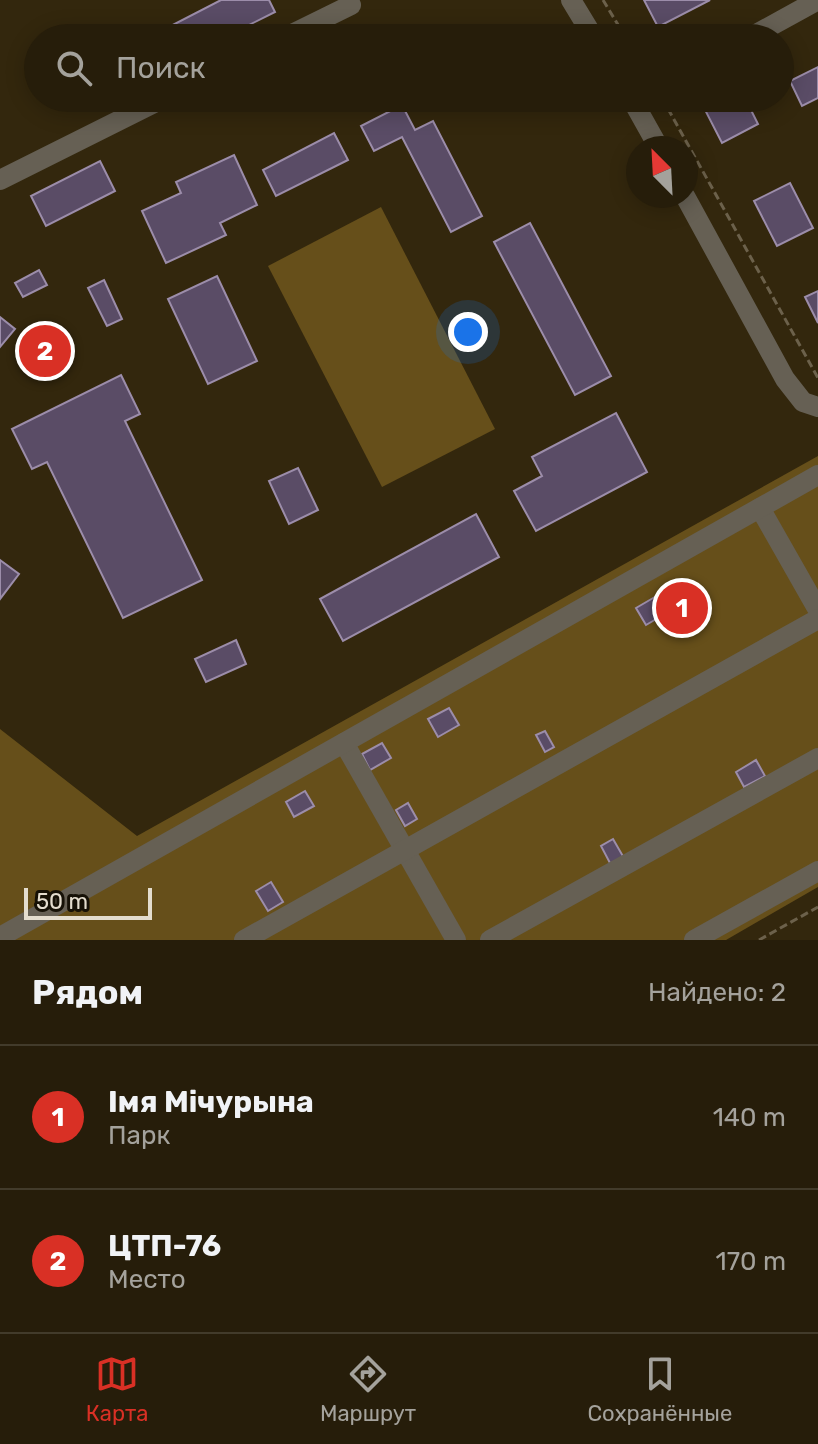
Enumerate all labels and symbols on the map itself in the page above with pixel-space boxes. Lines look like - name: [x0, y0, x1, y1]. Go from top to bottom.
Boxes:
- north arrow: [626, 136, 698, 208]
- your location: [448, 312, 488, 352]
- pin: 2: [19, 321, 71, 381]
- pin: 1: [656, 578, 708, 638]
- scale bar: [24, 884, 152, 920]

